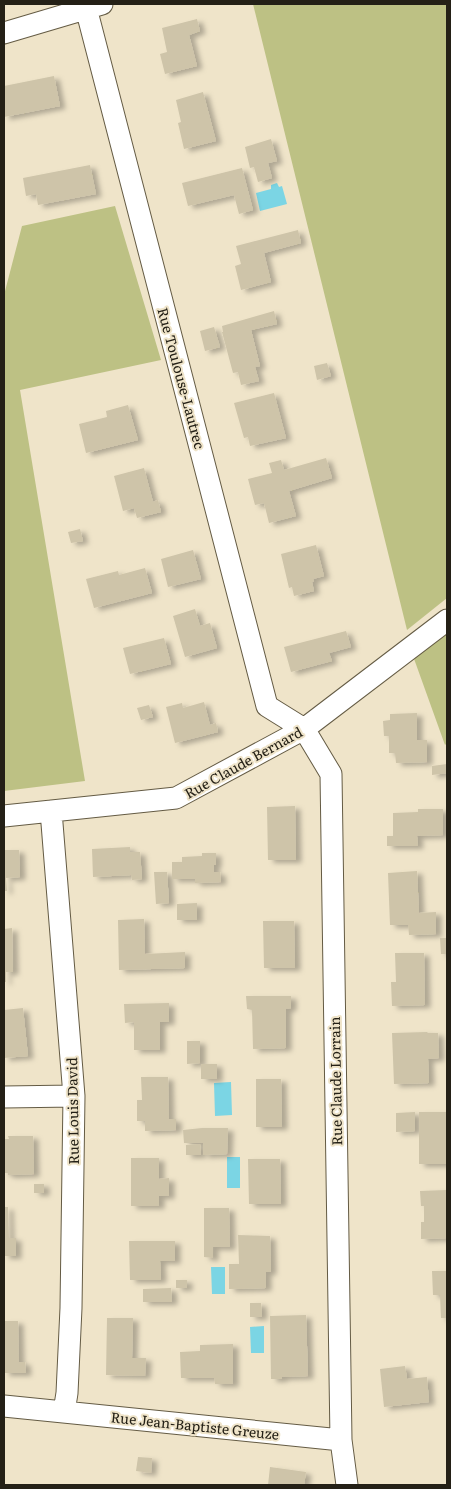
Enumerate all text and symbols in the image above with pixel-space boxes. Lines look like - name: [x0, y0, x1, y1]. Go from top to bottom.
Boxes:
- street label: Rue Toulouse-Lautrec: [153, 305, 211, 451]
- street label: Rue Claude Bernard: [180, 721, 306, 803]
- street label: Rue Claude Lorrain: [324, 1016, 346, 1146]
- street label: Rue Louis David: [61, 1057, 83, 1165]
- street label: Rue Jean-Baptiste Greuze: [110, 1406, 280, 1444]

